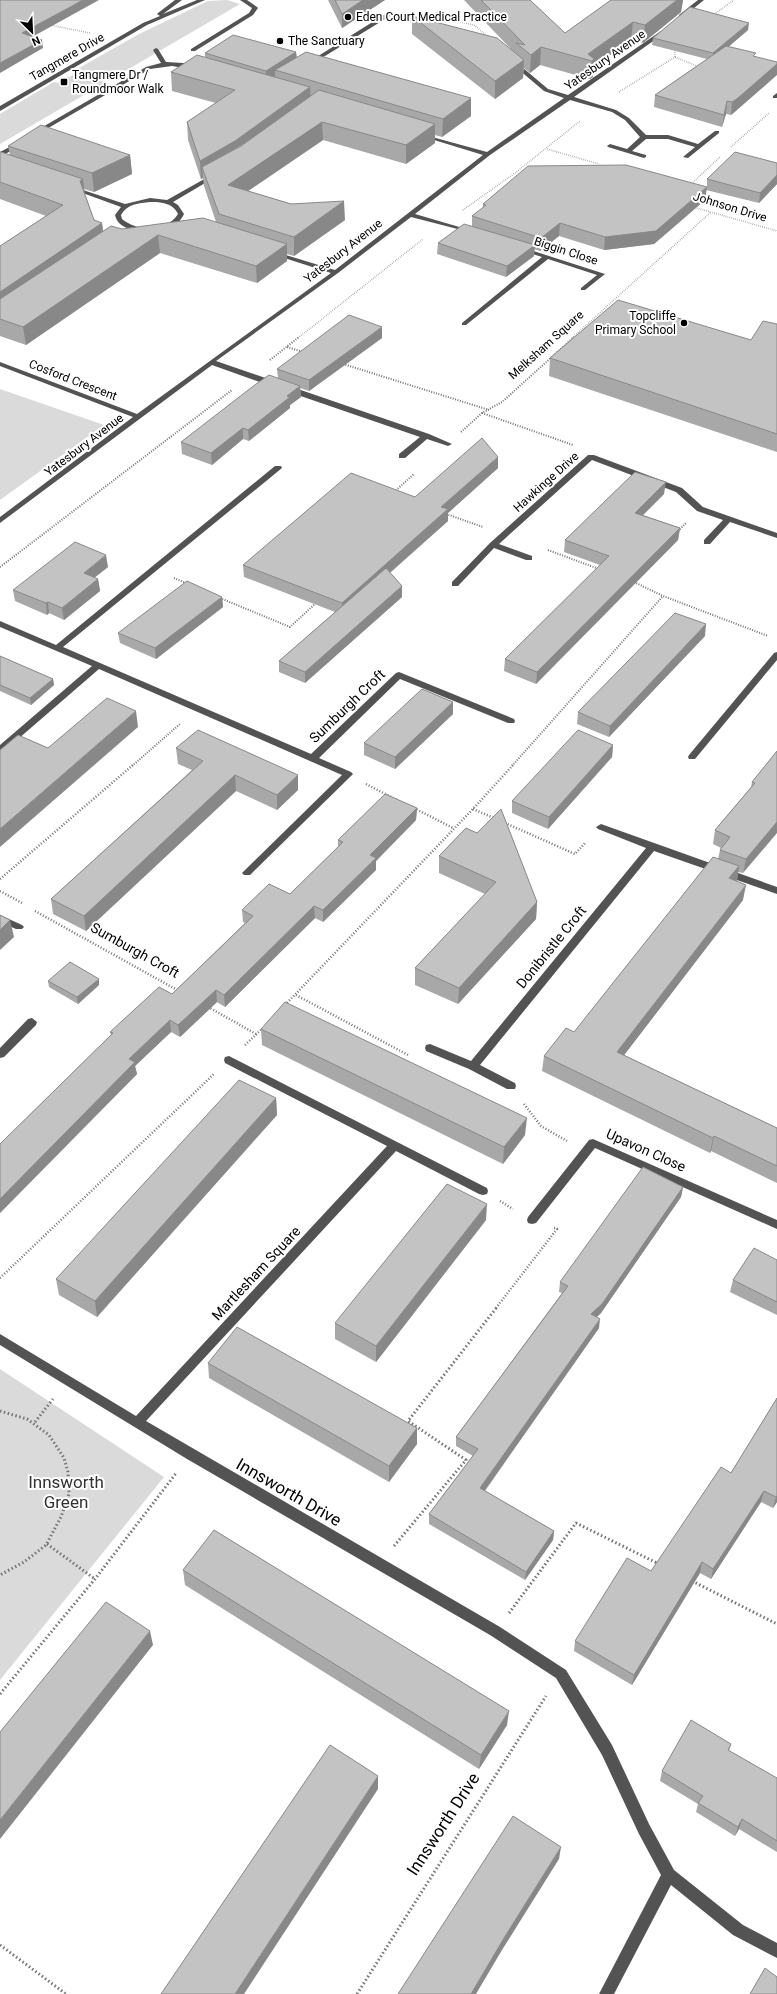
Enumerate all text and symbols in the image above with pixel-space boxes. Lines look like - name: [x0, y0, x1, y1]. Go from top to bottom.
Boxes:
- place label: Eden Court Medical Practice: [356, 10, 507, 24]
- north arrow: [12, 12, 52, 52]
- marker: Eden Court Medical Practice: [343, 12, 353, 22]
- street label: Yatesbury Avenue: [562, 27, 648, 93]
- street label: Tangmere Drive: [27, 30, 107, 84]
- text: N: [29, 33, 42, 48]
- place label: The Sanctuary: [288, 34, 365, 48]
- marker: The Sanctuary: [275, 36, 285, 46]
- place label: Tangmere Dr / Roundmoor Walk: [72, 68, 164, 96]
- marker: Tangmere Dr / Roundmoor Walk: [59, 77, 69, 87]
- street label: Johnson Drive: [691, 189, 769, 225]
- street label: Yatesbury Avenue: [301, 216, 385, 286]
- street label: Biggin Close: [532, 234, 600, 268]
- street label: Melksham Square: [506, 308, 586, 382]
- place label: Topcliffe Primary School: [595, 309, 676, 337]
- marker: Topcliffe Primary School: [679, 318, 689, 328]
- street label: Cosford Crescent: [27, 357, 119, 403]
- street label: Yatesbury Avenue: [42, 411, 126, 479]
- street label: Hawkinge Drive: [511, 449, 581, 515]
- street label: Sumburgh Croft: [306, 666, 388, 746]
- street label: Donibristle Croft: [513, 902, 589, 992]
- street label: Sumburgh Croft: [88, 919, 182, 981]
- street label: Upavon Close: [604, 1125, 688, 1175]
- street label: Martlesham Square: [208, 1223, 304, 1323]
- street label: Innsworth Drive: [233, 1454, 345, 1530]
- park label: Innsworth Green: [28, 1472, 104, 1512]
- street label: Innsworth Drive: [402, 1769, 484, 1879]

